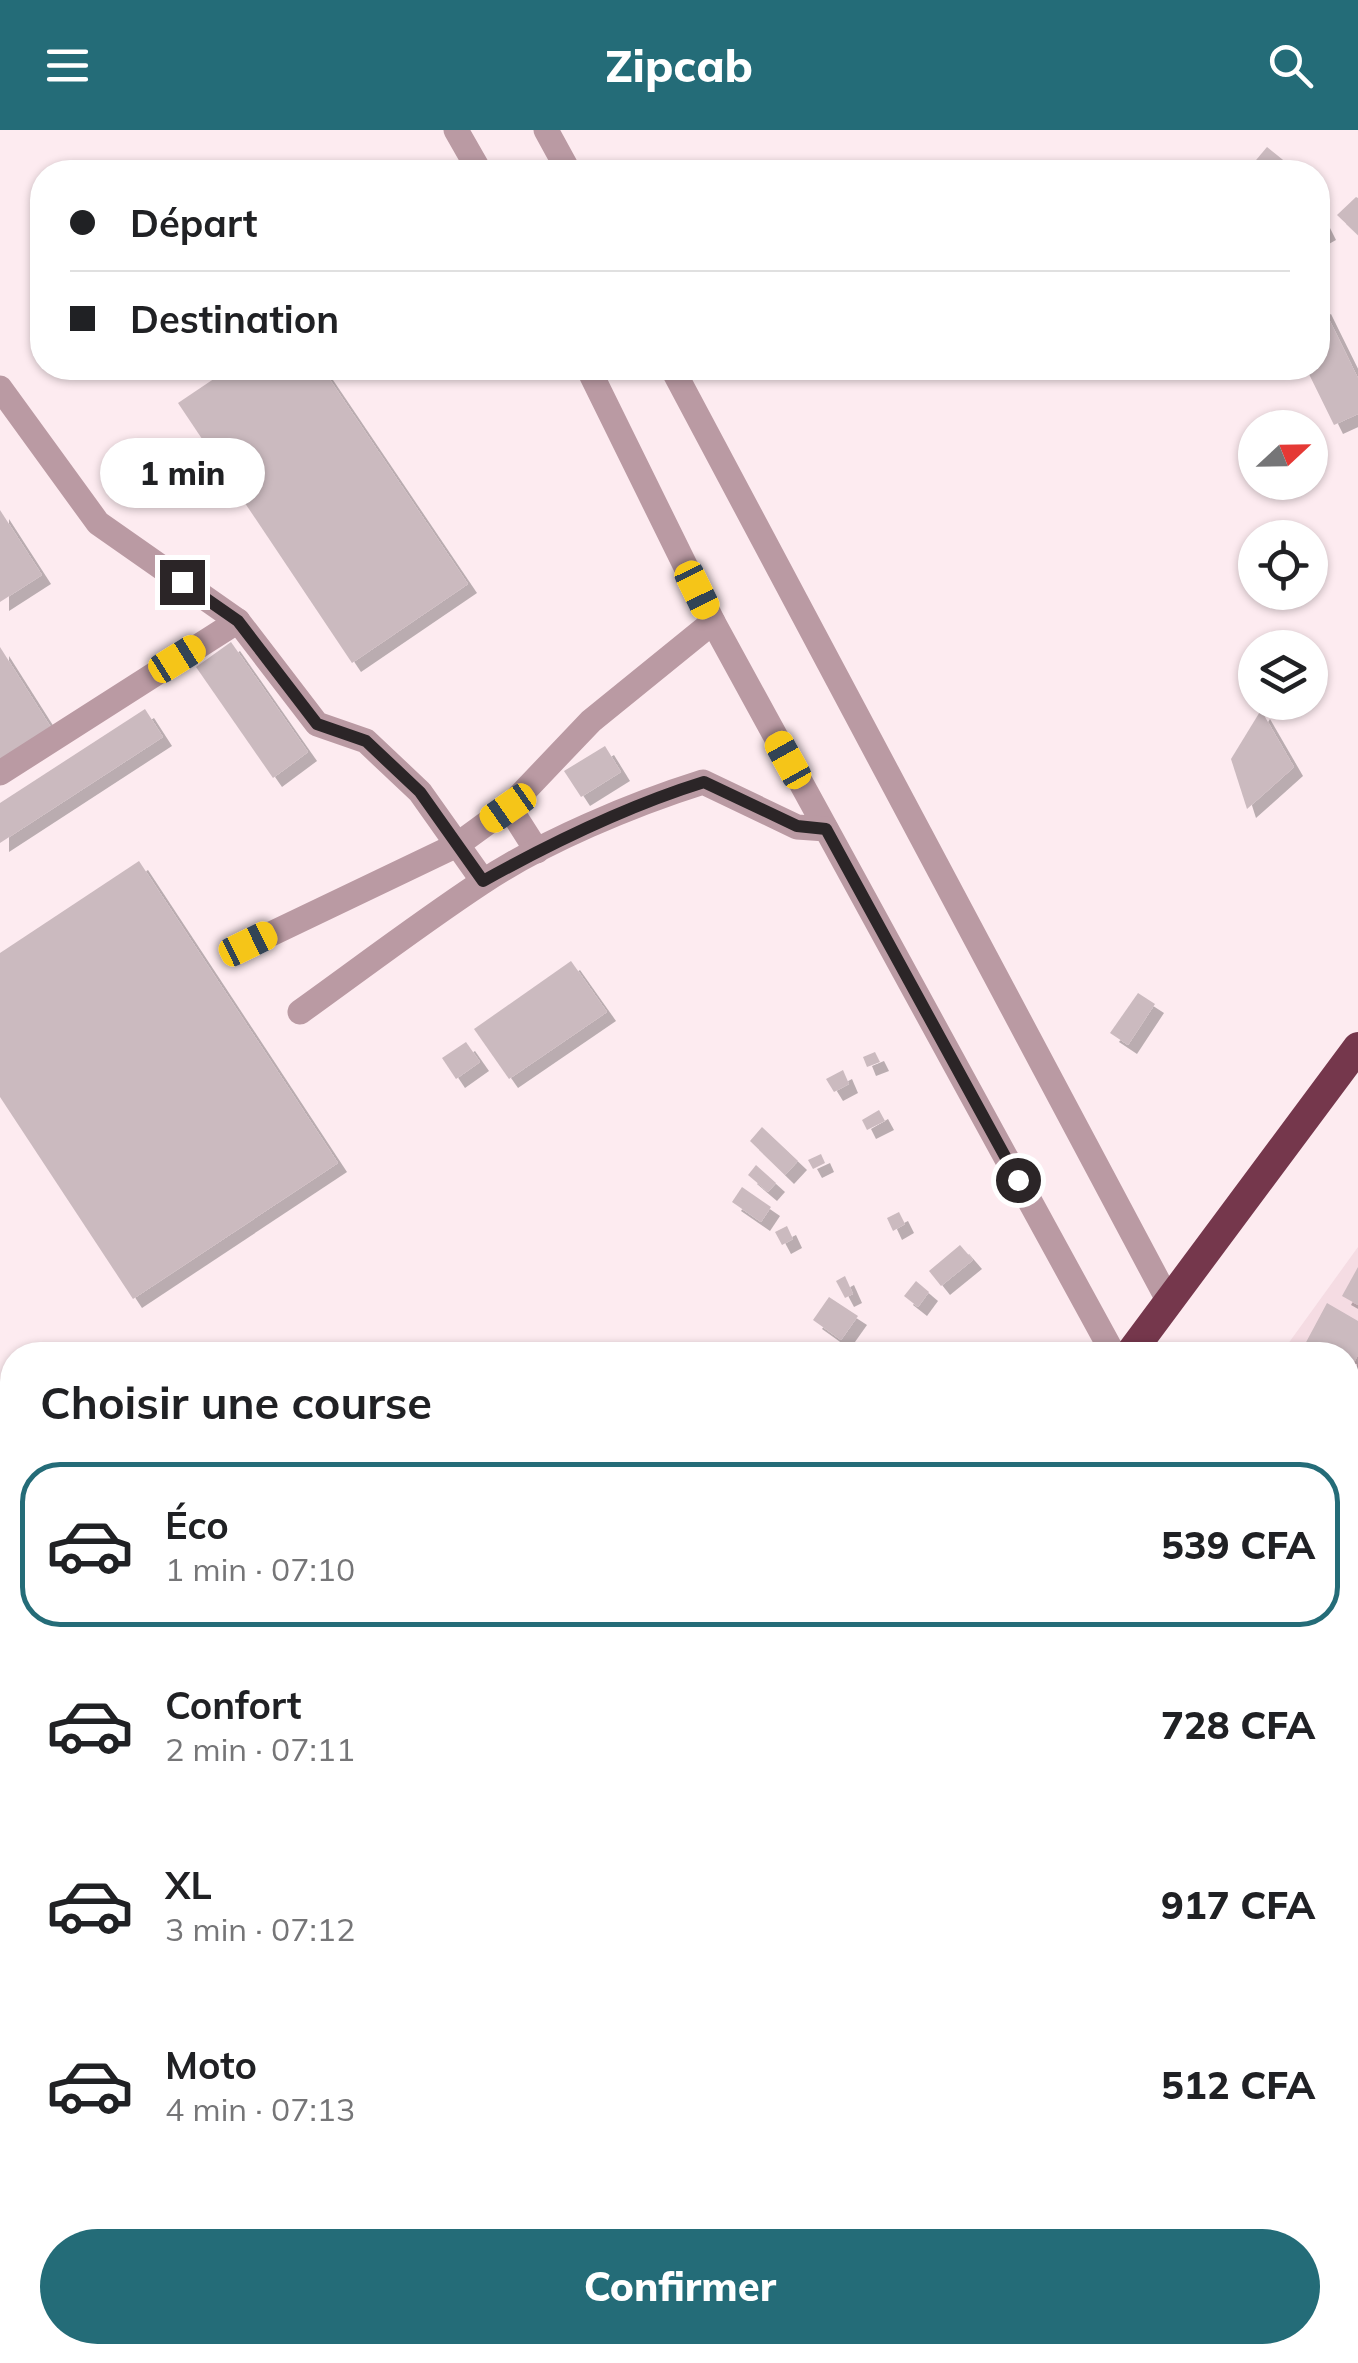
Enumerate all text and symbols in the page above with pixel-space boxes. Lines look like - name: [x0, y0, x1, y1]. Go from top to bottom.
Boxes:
- text: Zipcab: [605, 37, 753, 93]
- icon: menu: [40, 38, 95, 93]
- icon: search: [1263, 38, 1318, 93]
- text: Départ: [130, 199, 257, 247]
- text: Destination: [130, 295, 339, 343]
- north arrow: [1238, 410, 1328, 500]
- map controls: [1238, 410, 1328, 720]
- callout: 1 min: [100, 437, 264, 507]
- text: 1 min: [140, 453, 225, 493]
- button: locate: [1238, 520, 1328, 610]
- car: [670, 556, 724, 624]
- route end: [160, 560, 205, 605]
- car: [144, 630, 210, 688]
- button: layers: [1238, 630, 1328, 720]
- car: [760, 726, 816, 794]
- car: [475, 779, 541, 837]
- car: [214, 917, 282, 971]
- route start: [996, 1158, 1041, 1203]
- text: Choisir une course: [40, 1374, 432, 1430]
- icon: car: [45, 1500, 135, 1590]
- text: Éco: [165, 1501, 229, 1549]
- text: 539 CFA: [1161, 1521, 1315, 1569]
- text: 1 min · 07:10: [165, 1549, 355, 1589]
- icon: car: [45, 1680, 135, 1770]
- text: Confort: [165, 1681, 302, 1729]
- text: 728 CFA: [1161, 1701, 1315, 1749]
- text: 2 min · 07:11: [165, 1729, 355, 1769]
- icon: car: [45, 1860, 135, 1950]
- text: XL: [165, 1861, 212, 1909]
- text: 917 CFA: [1161, 1881, 1315, 1929]
- text: 3 min · 07:12: [165, 1909, 355, 1949]
- icon: car: [45, 2040, 135, 2130]
- text: Moto: [165, 2041, 257, 2089]
- text: 512 CFA: [1161, 2061, 1315, 2109]
- text: 4 min · 07:13: [165, 2089, 355, 2129]
- button: Confirmer: [40, 2229, 1320, 2344]

